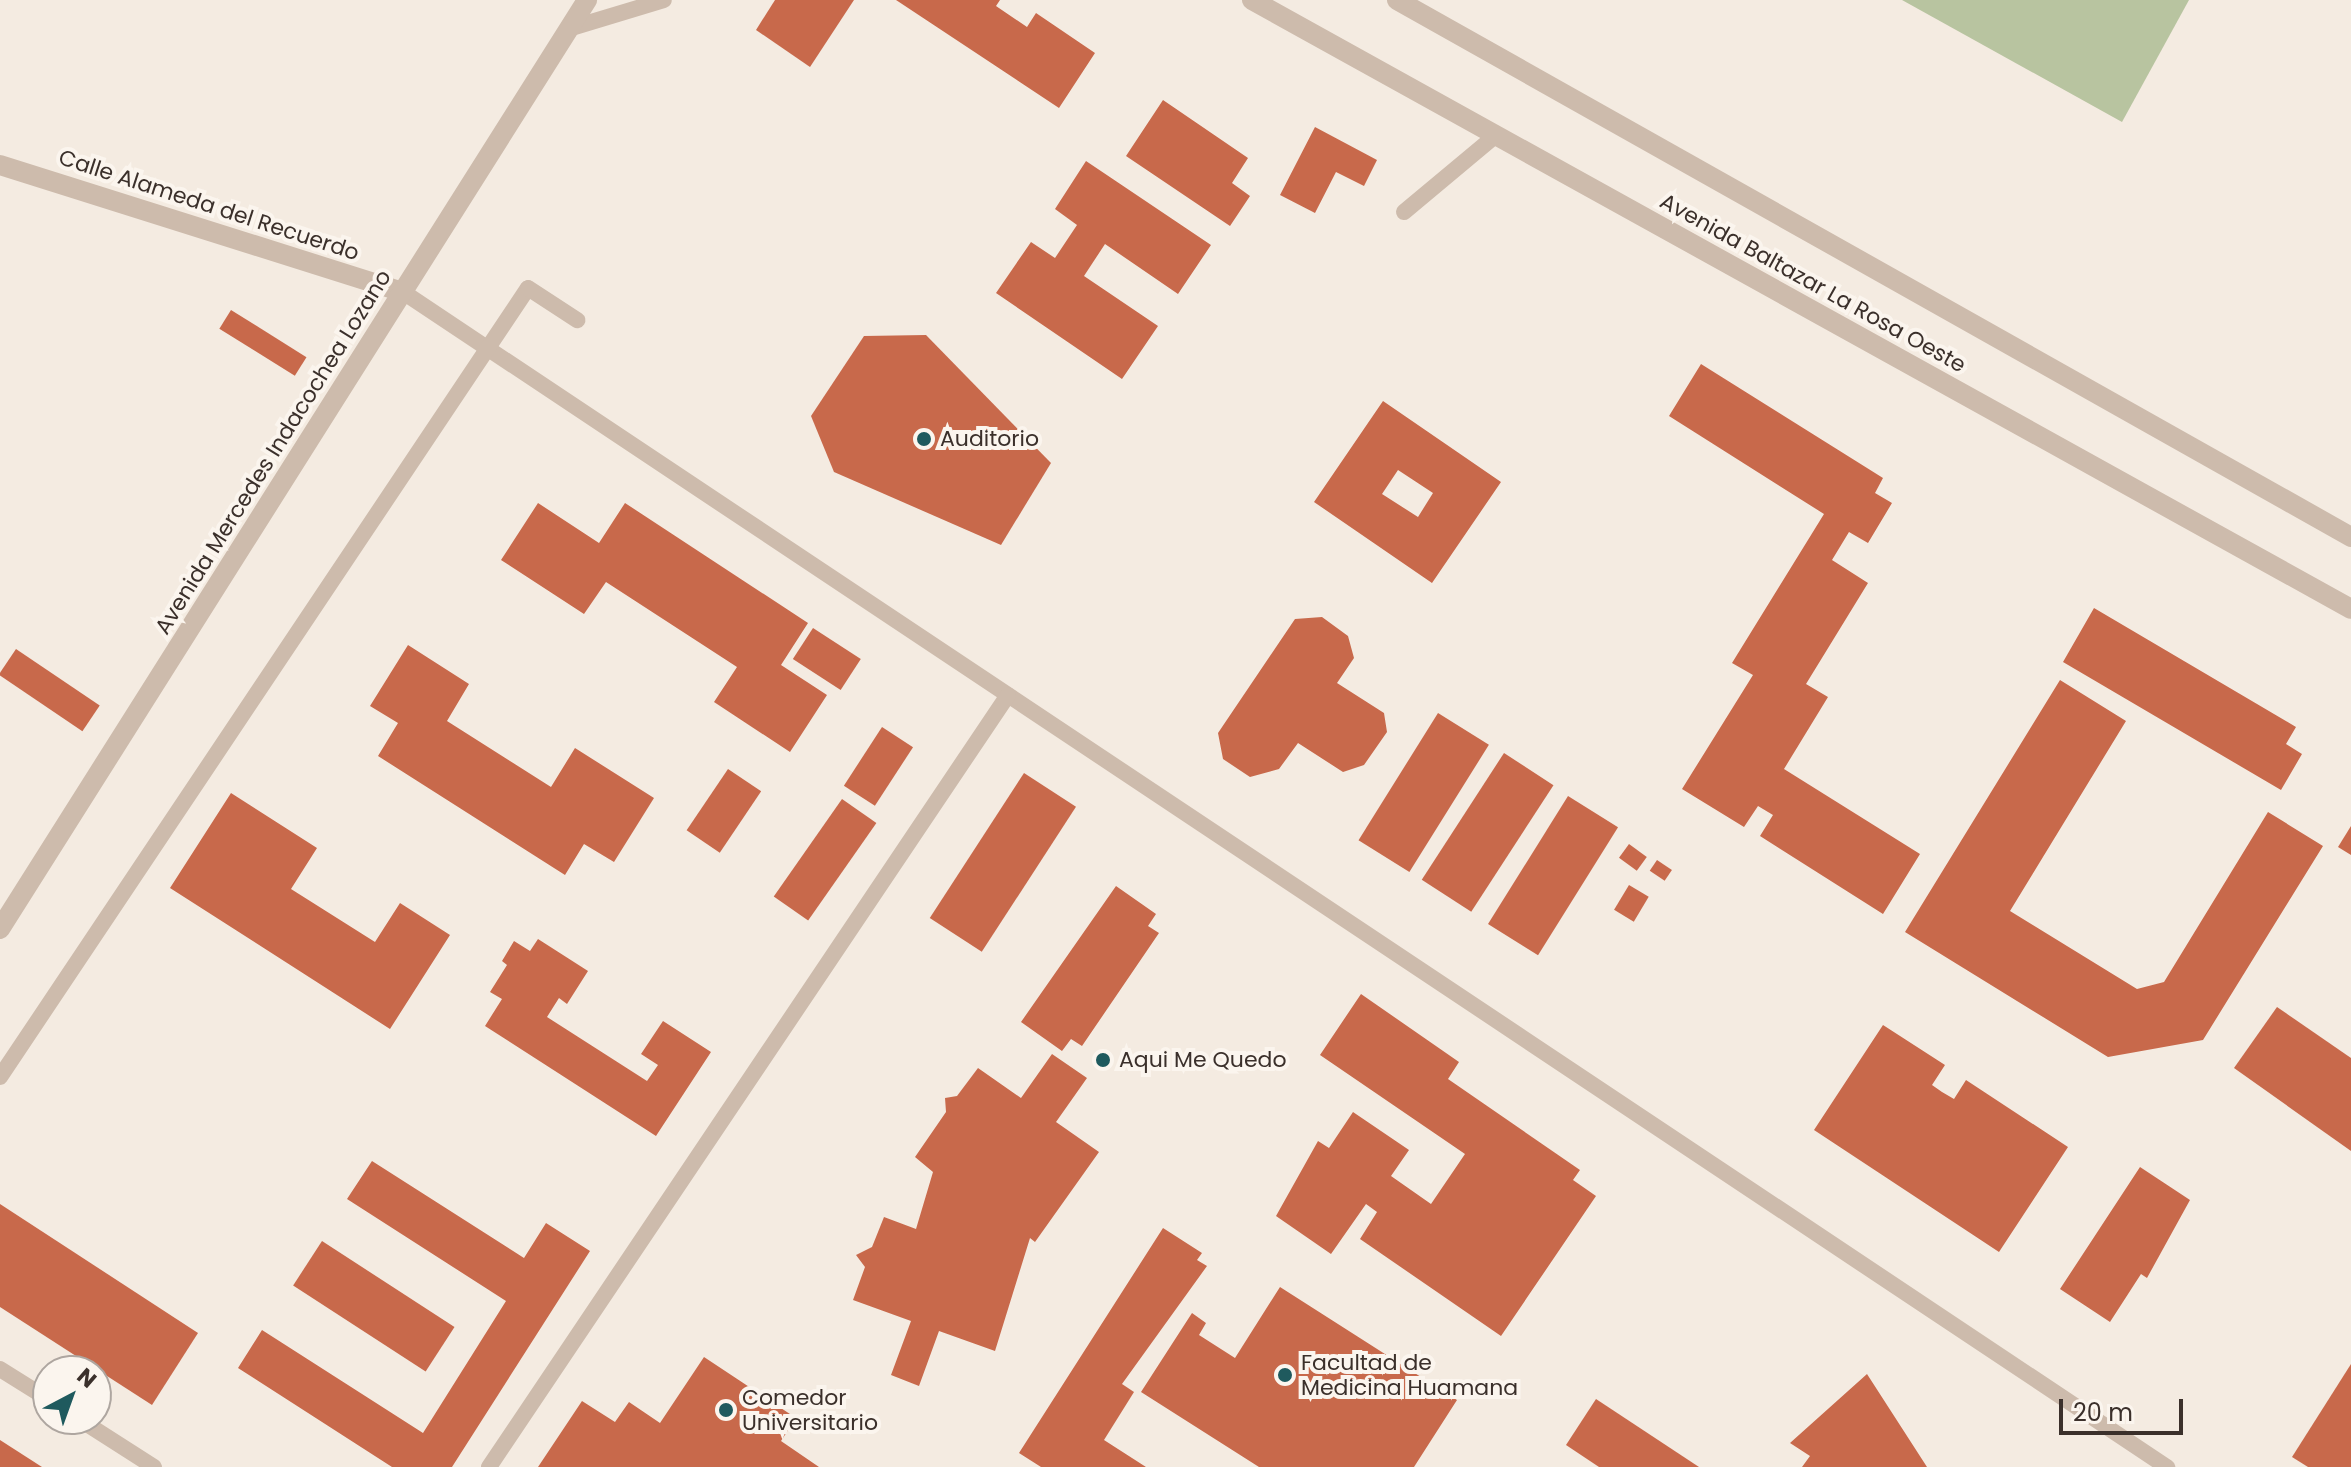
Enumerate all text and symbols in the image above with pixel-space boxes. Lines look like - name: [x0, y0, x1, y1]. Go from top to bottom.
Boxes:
- street label: Calle Alameda del Recuerdo: [55, 144, 363, 266]
- street label: Avenida Baltazar La Rosa Oeste: [1655, 188, 1971, 378]
- street label: Avenida Mercedes Indacochea Lozano: [149, 265, 397, 639]
- place label: Auditorio: [940, 426, 1039, 452]
- marker: Auditorio: [915, 430, 933, 448]
- place label: Aqui Me Quedo: [1119, 1047, 1287, 1073]
- marker: Aqui Me Quedo: [1094, 1051, 1112, 1069]
- place label: Facultad de Medicina Huamana: [1301, 1349, 1518, 1400]
- north arrow: [32, 1355, 112, 1435]
- text: N: [70, 1361, 103, 1395]
- marker: Facultad de Medicina Huamana: [1276, 1366, 1294, 1384]
- scale bar: [2063, 1383, 2187, 1433]
- place label: Comedor Universitario: [742, 1384, 878, 1436]
- text: 20 m: [2073, 1396, 2133, 1429]
- marker: Comedor Universitario: [717, 1401, 735, 1419]

